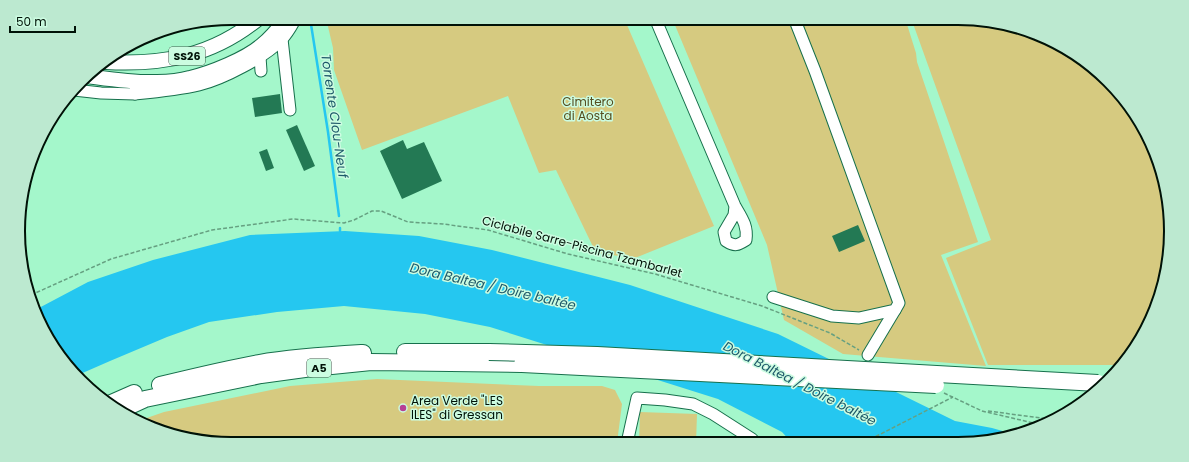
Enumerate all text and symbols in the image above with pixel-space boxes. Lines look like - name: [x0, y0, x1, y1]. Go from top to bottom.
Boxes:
- scale bar: [10, 8, 75, 34]
- text: 50 m: [16, 13, 47, 30]
- road number: SS26: [169, 47, 205, 65]
- water label: Torrente Clou-Neuf: [316, 53, 353, 180]
- park label: Cimitero di Aosta: [562, 93, 614, 124]
- street label: Ciclabile Sarre-Piscina Tzambarlet: [480, 212, 684, 281]
- water label: Dora Baltea / Doire baltée: [408, 258, 578, 315]
- water label: Dora Baltea / Doire baltée: [720, 336, 880, 430]
- road number: A5: [307, 359, 331, 377]
- place label: Area Verde "LES ILES" di Gressan: [411, 392, 503, 423]
- marker: Area Verde "LES ILES" di Gressan: [398, 403, 408, 413]

